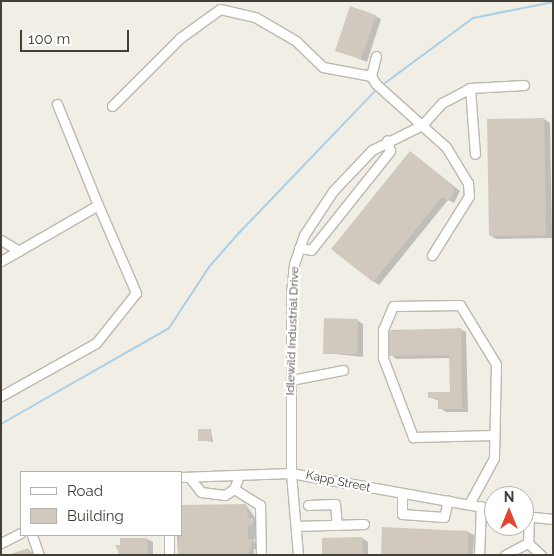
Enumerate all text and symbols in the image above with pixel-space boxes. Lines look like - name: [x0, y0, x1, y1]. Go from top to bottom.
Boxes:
- scale bar: [22, 20, 131, 52]
- text: 100 m: [28, 30, 70, 48]
- street label: Idlewild Industrial Drive: [284, 266, 302, 396]
- street label: Kapp Street: [305, 468, 371, 496]
- legend: [20, 471, 182, 536]
- text: Road: [67, 482, 103, 500]
- north arrow: [484, 486, 534, 536]
- text: N: [504, 489, 514, 505]
- text: Building: [67, 507, 124, 525]

